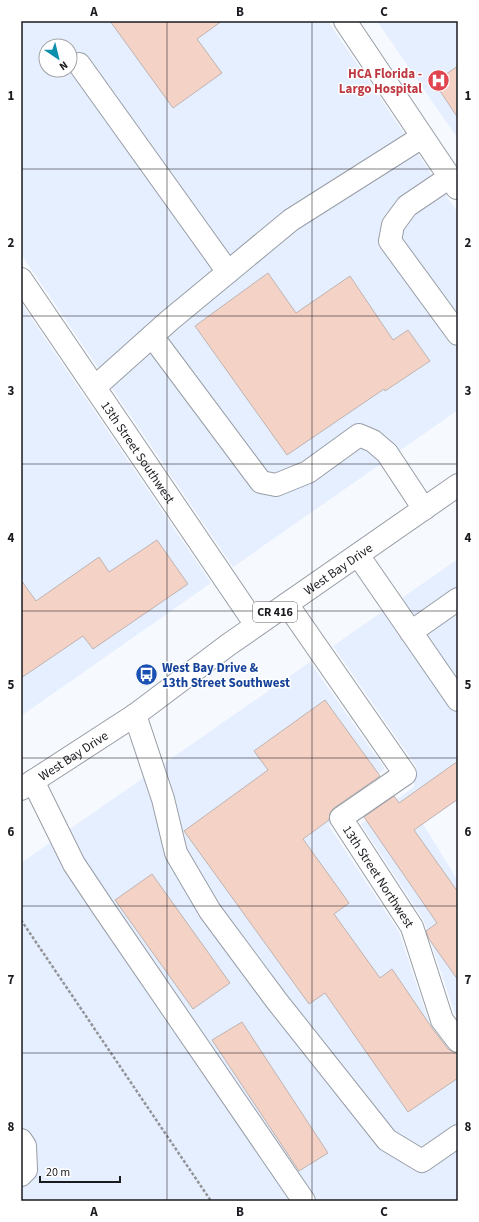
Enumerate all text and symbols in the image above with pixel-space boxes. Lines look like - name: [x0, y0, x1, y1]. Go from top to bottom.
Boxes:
- text: A: [89, 3, 98, 21]
- text: B: [236, 3, 244, 21]
- text: C: [380, 3, 388, 21]
- north arrow: [38, 38, 78, 78]
- text: N: [56, 58, 71, 74]
- place label: HCA Florida - Largo Hospital: [339, 65, 422, 98]
- hospital icon: HCA Florida - Largo Hospital: [425, 67, 451, 93]
- text: 1: [8, 87, 15, 105]
- text: 1: [465, 87, 472, 105]
- text: 2: [8, 234, 15, 252]
- text: 2: [465, 234, 472, 252]
- text: 3: [8, 382, 15, 400]
- text: 3: [465, 382, 472, 400]
- street label: 13th Street Southwest: [96, 398, 179, 508]
- text: 4: [8, 529, 15, 547]
- text: 4: [465, 529, 472, 547]
- street label: West Bay Drive: [300, 539, 376, 600]
- road number: CR 416: [253, 602, 297, 622]
- place label: West Bay Drive & 13th Street Southwest: [162, 659, 290, 692]
- bus stop icon: West Bay Drive & 13th Street Southwest: [133, 661, 159, 687]
- text: 5: [8, 676, 15, 694]
- text: 5: [465, 676, 472, 694]
- street label: West Bay Drive: [35, 727, 112, 785]
- street label: 13th Street Northwest: [338, 822, 418, 932]
- text: 6: [8, 823, 15, 841]
- text: 6: [465, 823, 472, 841]
- text: 7: [8, 971, 15, 989]
- text: 7: [465, 971, 472, 989]
- text: 8: [8, 1118, 15, 1136]
- text: 8: [465, 1118, 472, 1136]
- scale bar: [40, 1158, 120, 1184]
- text: 20 m: [46, 1164, 70, 1181]
- text: A: [89, 1203, 98, 1221]
- text: B: [236, 1203, 244, 1221]
- text: C: [380, 1203, 388, 1221]

